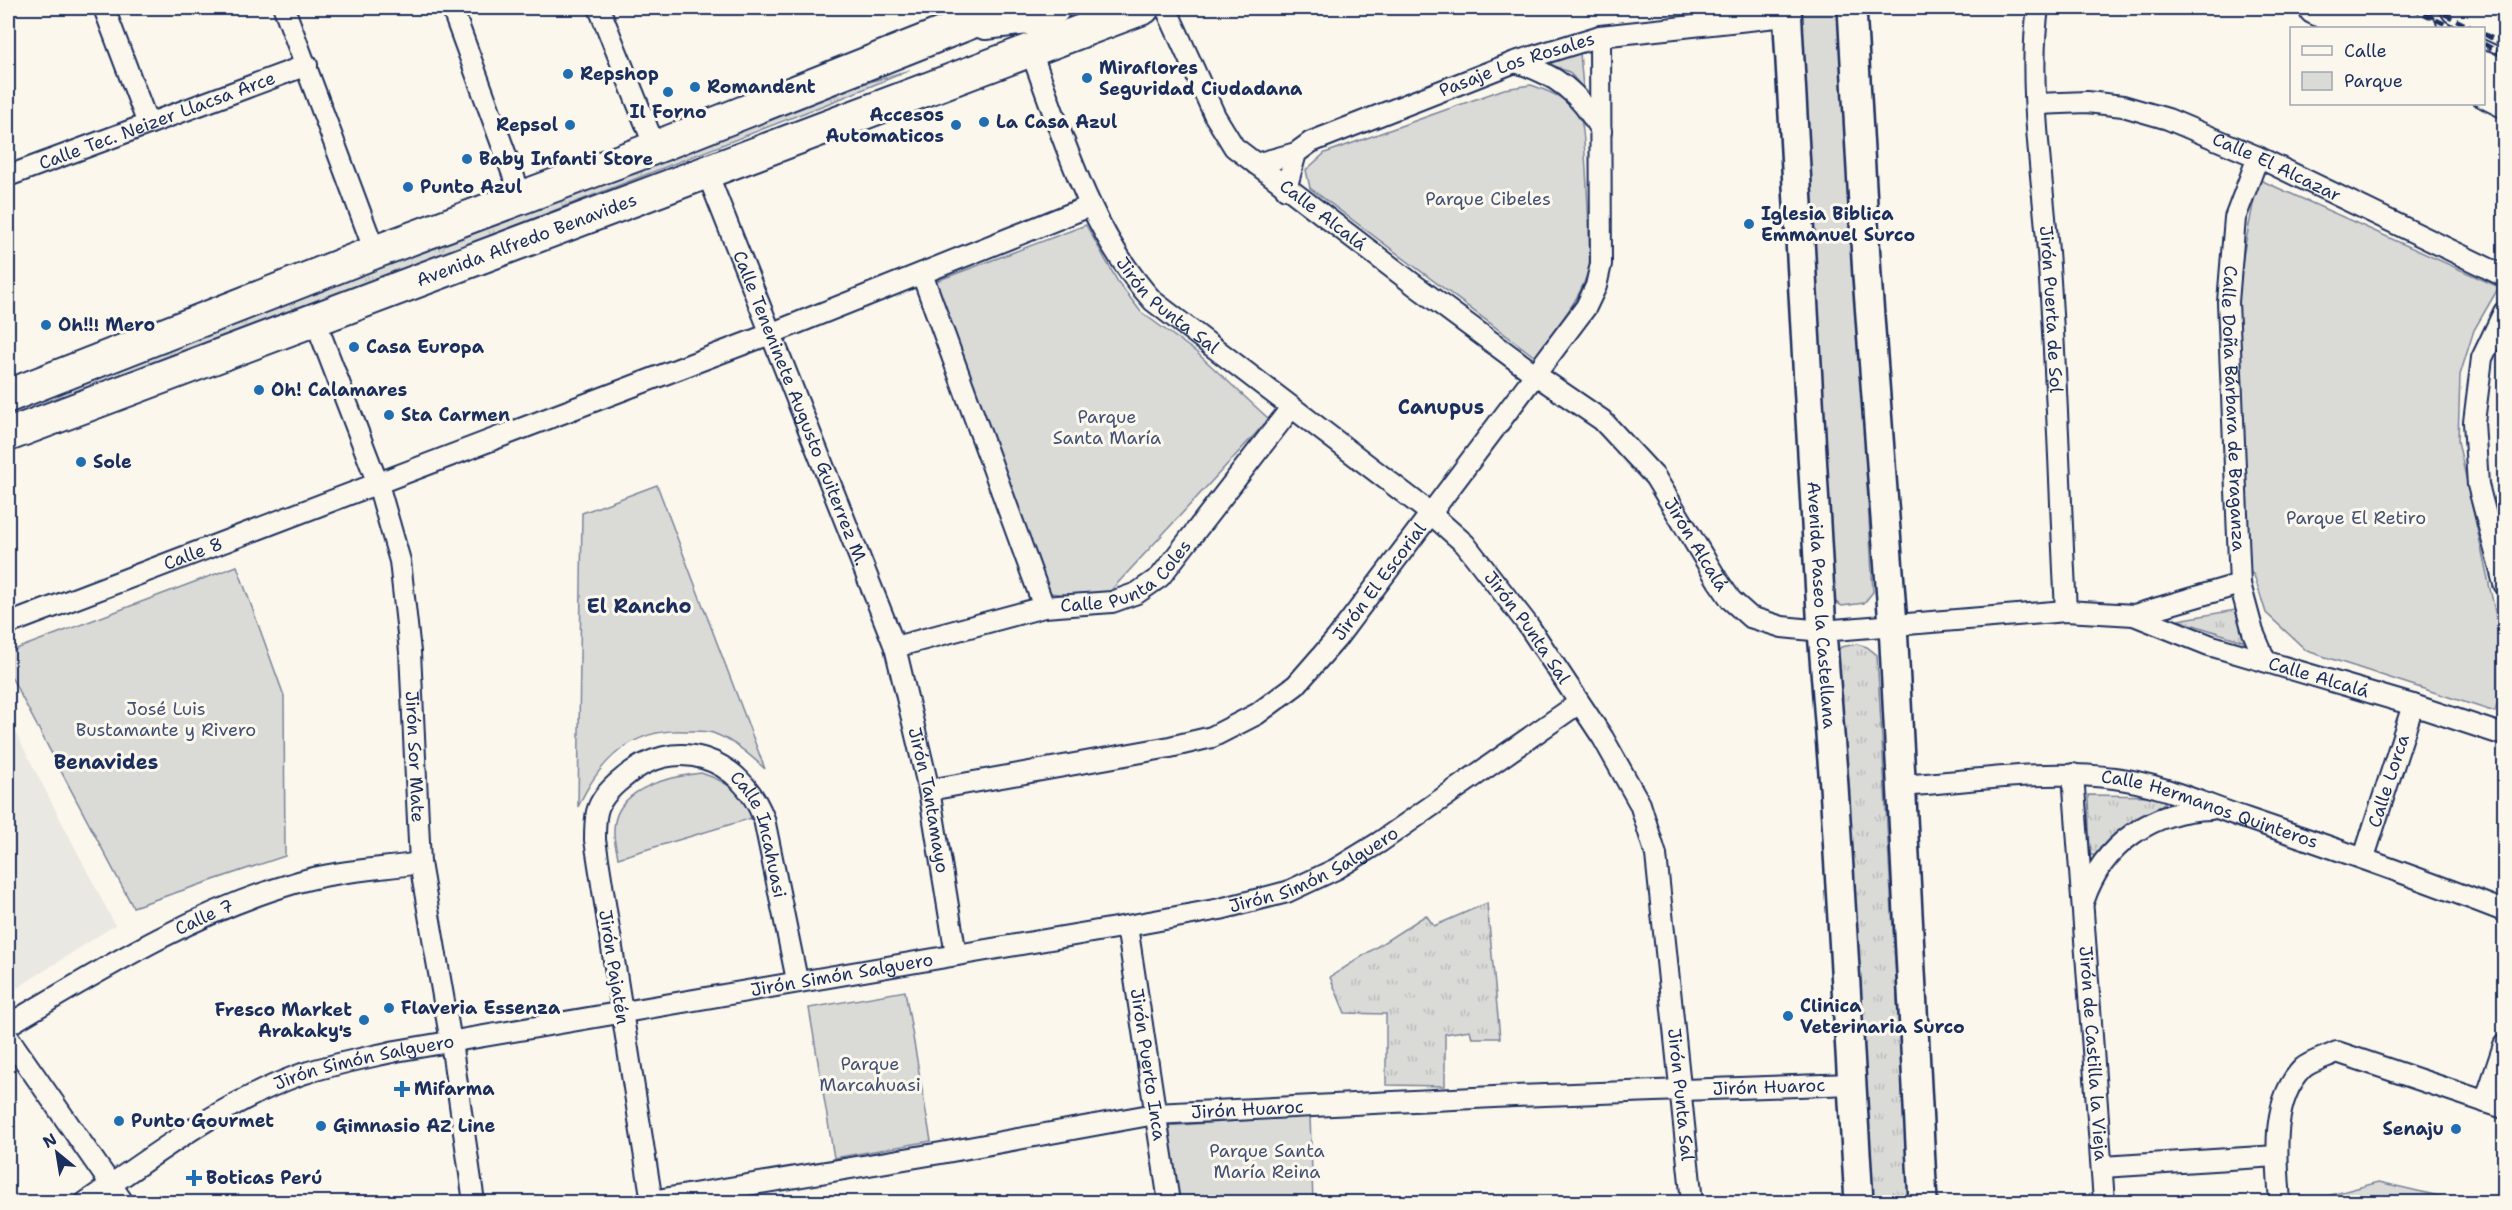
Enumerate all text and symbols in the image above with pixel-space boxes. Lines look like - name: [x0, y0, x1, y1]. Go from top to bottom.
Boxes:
- street label: Pasaje Los Rosales: [1435, 26, 1597, 103]
- legend: [2290, 27, 2485, 105]
- text: Calle: [2344, 39, 2387, 63]
- place label: Miraflores Seguridad Ciudadana: [1099, 56, 1303, 101]
- place label: Repshop: [580, 62, 659, 86]
- street label: Calle Tec. Neizer Llacsa Arce: [36, 66, 279, 175]
- marker: Repshop: [561, 67, 575, 81]
- text: Parque: [2344, 69, 2403, 93]
- marker: Miraflores Seguridad Ciudadana: [1080, 71, 1094, 85]
- place label: Romandent: [707, 75, 816, 99]
- marker: Romandent: [688, 80, 702, 94]
- marker: Il Forno: [661, 85, 675, 99]
- place label: Il Forno: [629, 100, 707, 124]
- place label: Accesos Automaticos: [825, 103, 944, 148]
- place label: La Casa Azul: [996, 110, 1117, 134]
- place label: Repsol: [496, 113, 558, 137]
- marker: La Casa Azul: [977, 115, 991, 129]
- marker: Repsol: [563, 118, 577, 132]
- marker: Accesos Automaticos: [949, 118, 963, 132]
- street label: Calle El Alcazar: [2209, 127, 2345, 207]
- place label: Baby Infanti Store: [479, 147, 654, 171]
- marker: Baby Infanti Store: [460, 152, 474, 166]
- street label: Calle Alcalá: [1275, 174, 1372, 256]
- place label: Punto Azul: [420, 175, 522, 199]
- marker: Punto Azul: [401, 180, 415, 194]
- park label: Parque Cibeles: [1425, 187, 1551, 211]
- street label: Avenida Alfredo Benavides: [413, 188, 640, 292]
- place label: Iglesia Biblica Emmanuel Surco: [1761, 202, 1915, 247]
- marker: Iglesia Biblica Emmanuel Surco: [1742, 217, 1756, 231]
- street label: Jirón Puerta de Sol: [2034, 225, 2068, 394]
- street label: Calle Teneninete Augusto Guiterrez M.: [727, 247, 873, 569]
- street label: Jirón Punta Sal: [1111, 252, 1225, 360]
- street label: Calle Doña Bárbara de Braganza: [2216, 265, 2251, 552]
- place label: Oh!!! Mero: [58, 313, 155, 337]
- marker: Oh!!! Mero: [39, 318, 53, 332]
- place label: Casa Europa: [366, 335, 485, 359]
- marker: Casa Europa: [347, 340, 361, 354]
- place label: Oh! Calamares: [271, 378, 407, 402]
- marker: Oh! Calamares: [252, 383, 266, 397]
- district label: Canupus: [1398, 394, 1484, 420]
- place label: Sta Carmen: [401, 403, 510, 427]
- park label: Parque Santa María: [1053, 405, 1161, 450]
- marker: Sta Carmen: [382, 408, 396, 422]
- place label: Sole: [93, 450, 132, 474]
- marker: Sole: [74, 455, 88, 469]
- street label: Avenida Paseo la Castellana: [1802, 481, 1842, 730]
- street label: Jirón Alcalá: [1658, 493, 1734, 596]
- park label: Parque El Retiro: [2286, 506, 2426, 530]
- street label: Jirón El Escorial: [1327, 517, 1432, 646]
- street label: Calle 8: [160, 531, 226, 576]
- street label: Calle Punta Coles: [1059, 535, 1197, 618]
- street label: Jirón Punta Sal: [1478, 566, 1576, 689]
- district label: El Rancho: [586, 593, 692, 619]
- street label: Calle Alcalá: [2266, 651, 2372, 703]
- street label: Jirón Sor Mate: [400, 690, 430, 823]
- park label: José Luis Bustamante y Rivero: [76, 697, 256, 742]
- street label: Jirón Tantamayo: [902, 725, 954, 875]
- street label: Calle Lorca: [2362, 731, 2415, 830]
- district label: Benavides: [54, 749, 158, 775]
- street label: Calle Incahuasi: [725, 765, 792, 900]
- street label: Calle Hermanos Quinteros: [2100, 765, 2321, 854]
- street label: Jirón Simón Salguero: [1227, 821, 1403, 918]
- street label: Calle 7: [171, 894, 237, 941]
- street label: Jirón Pajatén: [593, 908, 635, 1026]
- street label: Jirón de Castilla la Vieja: [2073, 945, 2113, 1162]
- street label: Jirón Simón Salguero: [749, 947, 935, 1002]
- street label: Jirón Puerto Inca: [1125, 986, 1172, 1142]
- place label: Clinica Veterinaria Surco: [1800, 994, 1965, 1039]
- place label: Flaveria Essenza: [401, 996, 561, 1020]
- place label: Fresco Market Arakaky's: [215, 998, 352, 1043]
- marker: Flaveria Essenza: [382, 1001, 396, 1015]
- marker: Clinica Veterinaria Surco: [1781, 1009, 1795, 1023]
- marker: Fresco Market Arakaky's: [357, 1013, 371, 1027]
- street label: Jirón Punta Sal: [1662, 1027, 1700, 1163]
- street label: Jirón Simón Salguero: [270, 1029, 456, 1096]
- park label: Parque Marcahuasi: [819, 1052, 921, 1097]
- street label: Jirón Huaroc: [1712, 1073, 1826, 1101]
- place label: Mifarma: [414, 1077, 495, 1101]
- marker: Mifarma: [395, 1082, 409, 1096]
- street label: Jirón Huaroc: [1190, 1095, 1304, 1124]
- place label: Punto Gourmet: [131, 1109, 274, 1133]
- marker: Punto Gourmet: [112, 1114, 126, 1128]
- place label: Gimnasio AZ Line: [333, 1114, 496, 1138]
- place label: Senaju: [2382, 1117, 2444, 1141]
- marker: Gimnasio AZ Line: [314, 1119, 328, 1133]
- marker: Senaju: [2449, 1122, 2463, 1136]
- north arrow: [27, 1123, 87, 1183]
- text: N: [39, 1128, 60, 1153]
- park label: Parque Santa María Reina: [1209, 1139, 1325, 1184]
- place label: Boticas Perú: [206, 1166, 322, 1190]
- marker: Boticas Perú: [187, 1171, 201, 1185]

